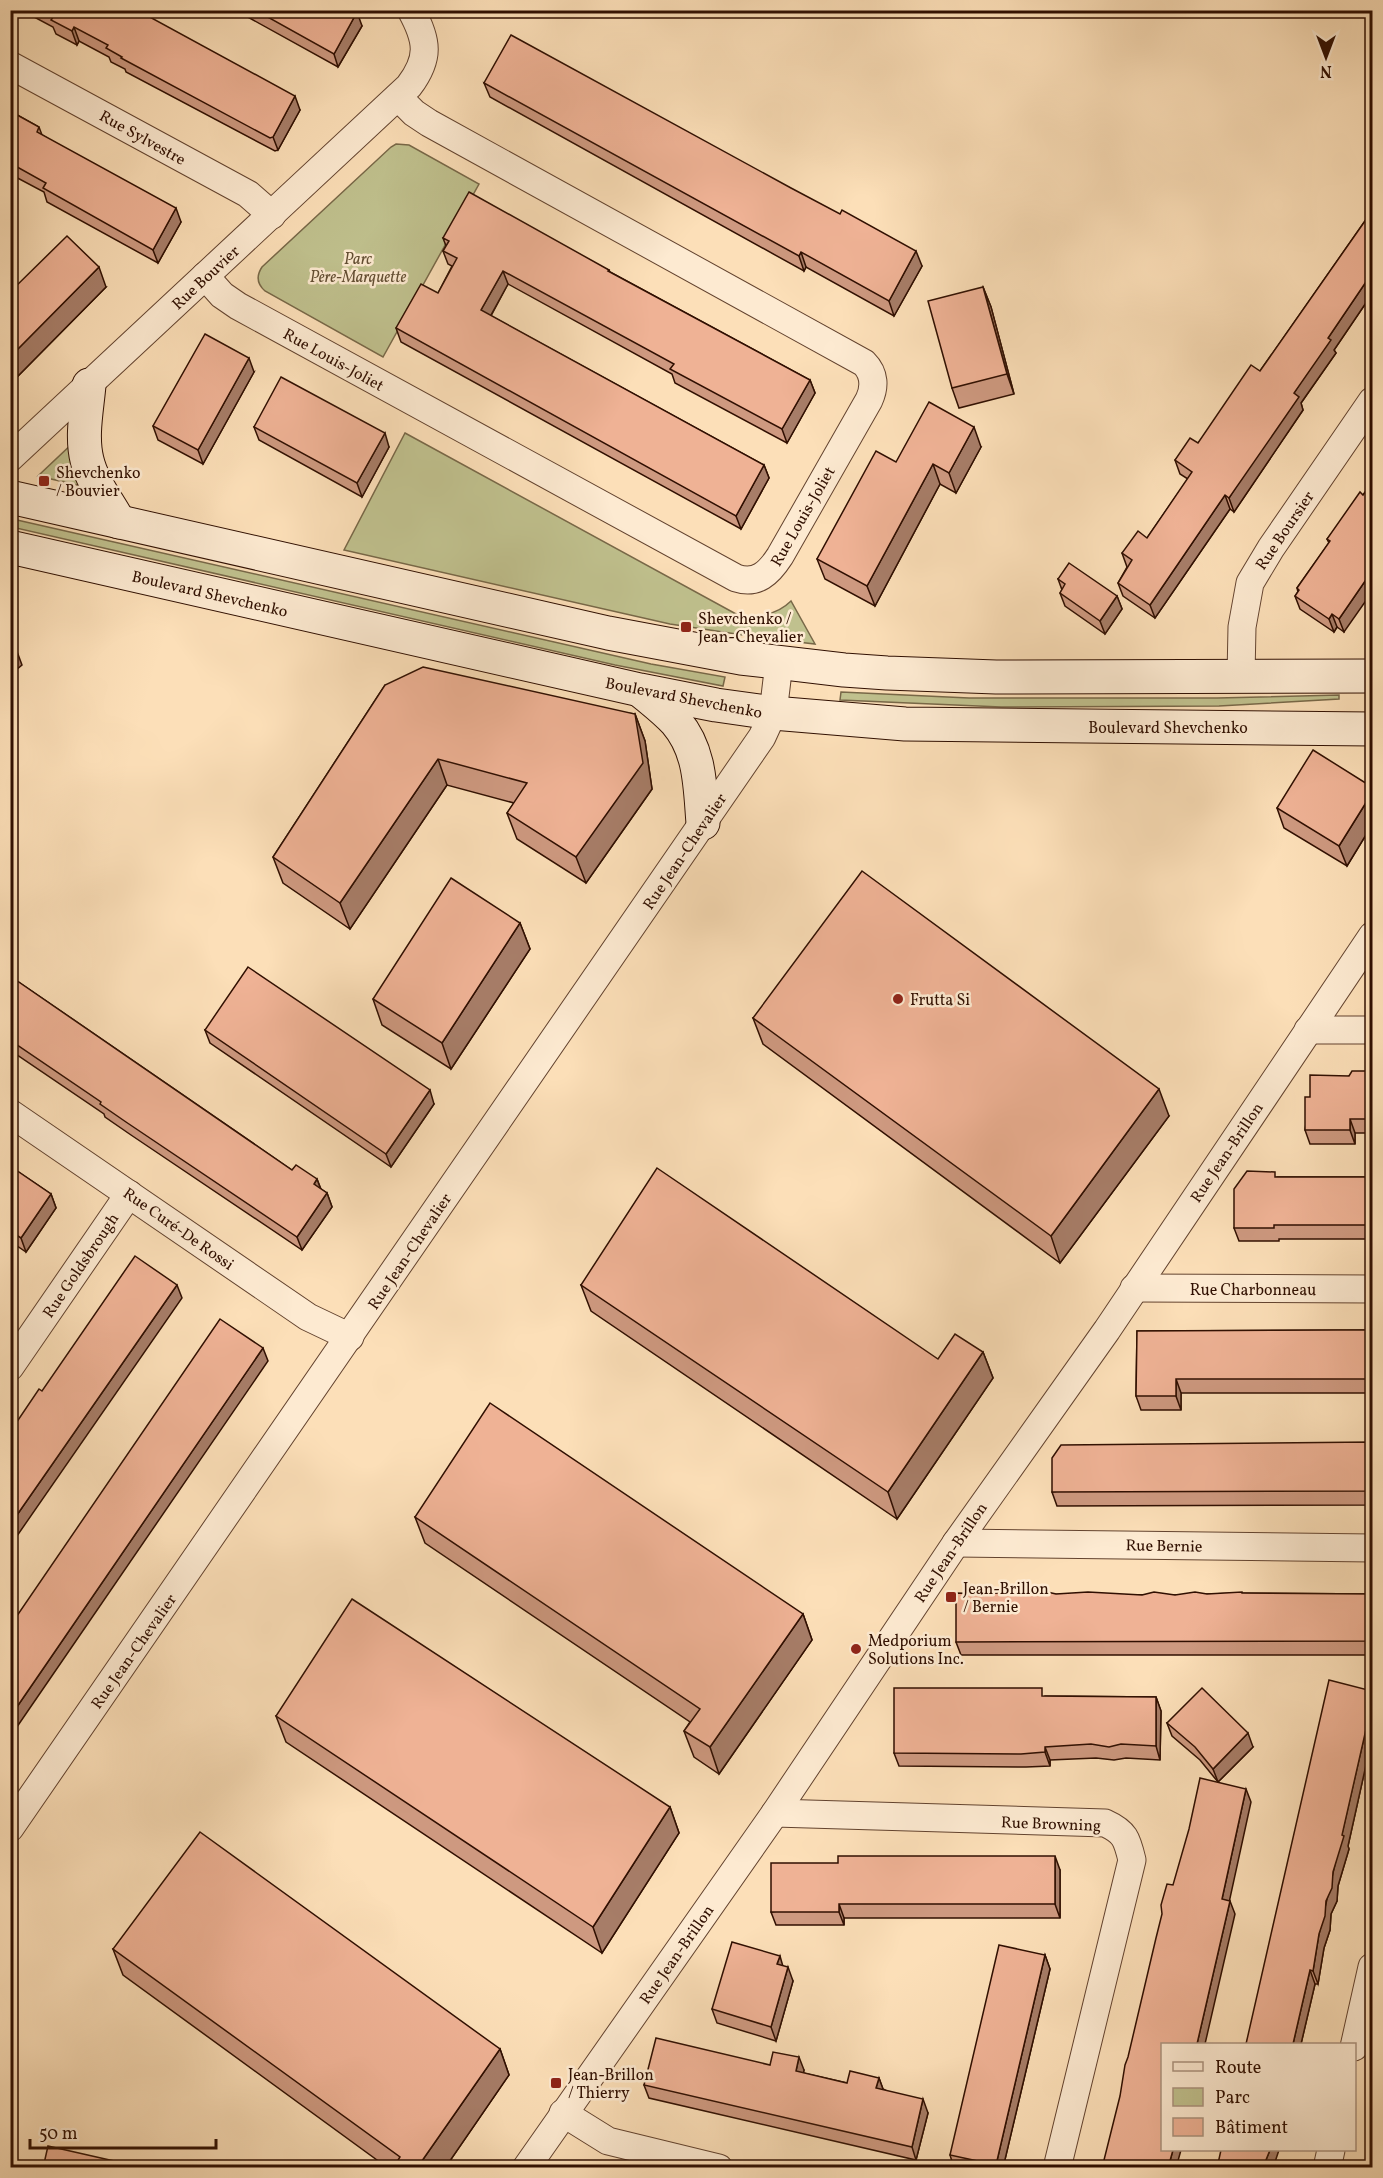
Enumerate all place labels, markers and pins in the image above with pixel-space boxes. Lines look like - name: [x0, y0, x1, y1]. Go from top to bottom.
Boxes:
- place label: Shevchenko / Bouvier: [56, 463, 141, 503]
- marker: Shevchenko / Bouvier: [37, 474, 51, 488]
- place label: Shevchenko / Jean-Chevalier: [698, 609, 803, 649]
- marker: Shevchenko / Jean-Chevalier: [679, 620, 693, 634]
- place label: Frutta Si: [910, 990, 970, 1012]
- marker: Frutta Si: [891, 992, 905, 1006]
- place label: Jean-Brillon / Bernie: [963, 1579, 1049, 1619]
- marker: Jean-Brillon / Bernie: [944, 1590, 958, 1604]
- place label: Medporium Solutions Inc.: [868, 1631, 964, 1671]
- marker: Medporium Solutions Inc.: [849, 1642, 863, 1656]
- place label: Jean-Brillon / Thierry: [568, 2065, 654, 2105]
- marker: Jean-Brillon / Thierry: [549, 2076, 563, 2090]

